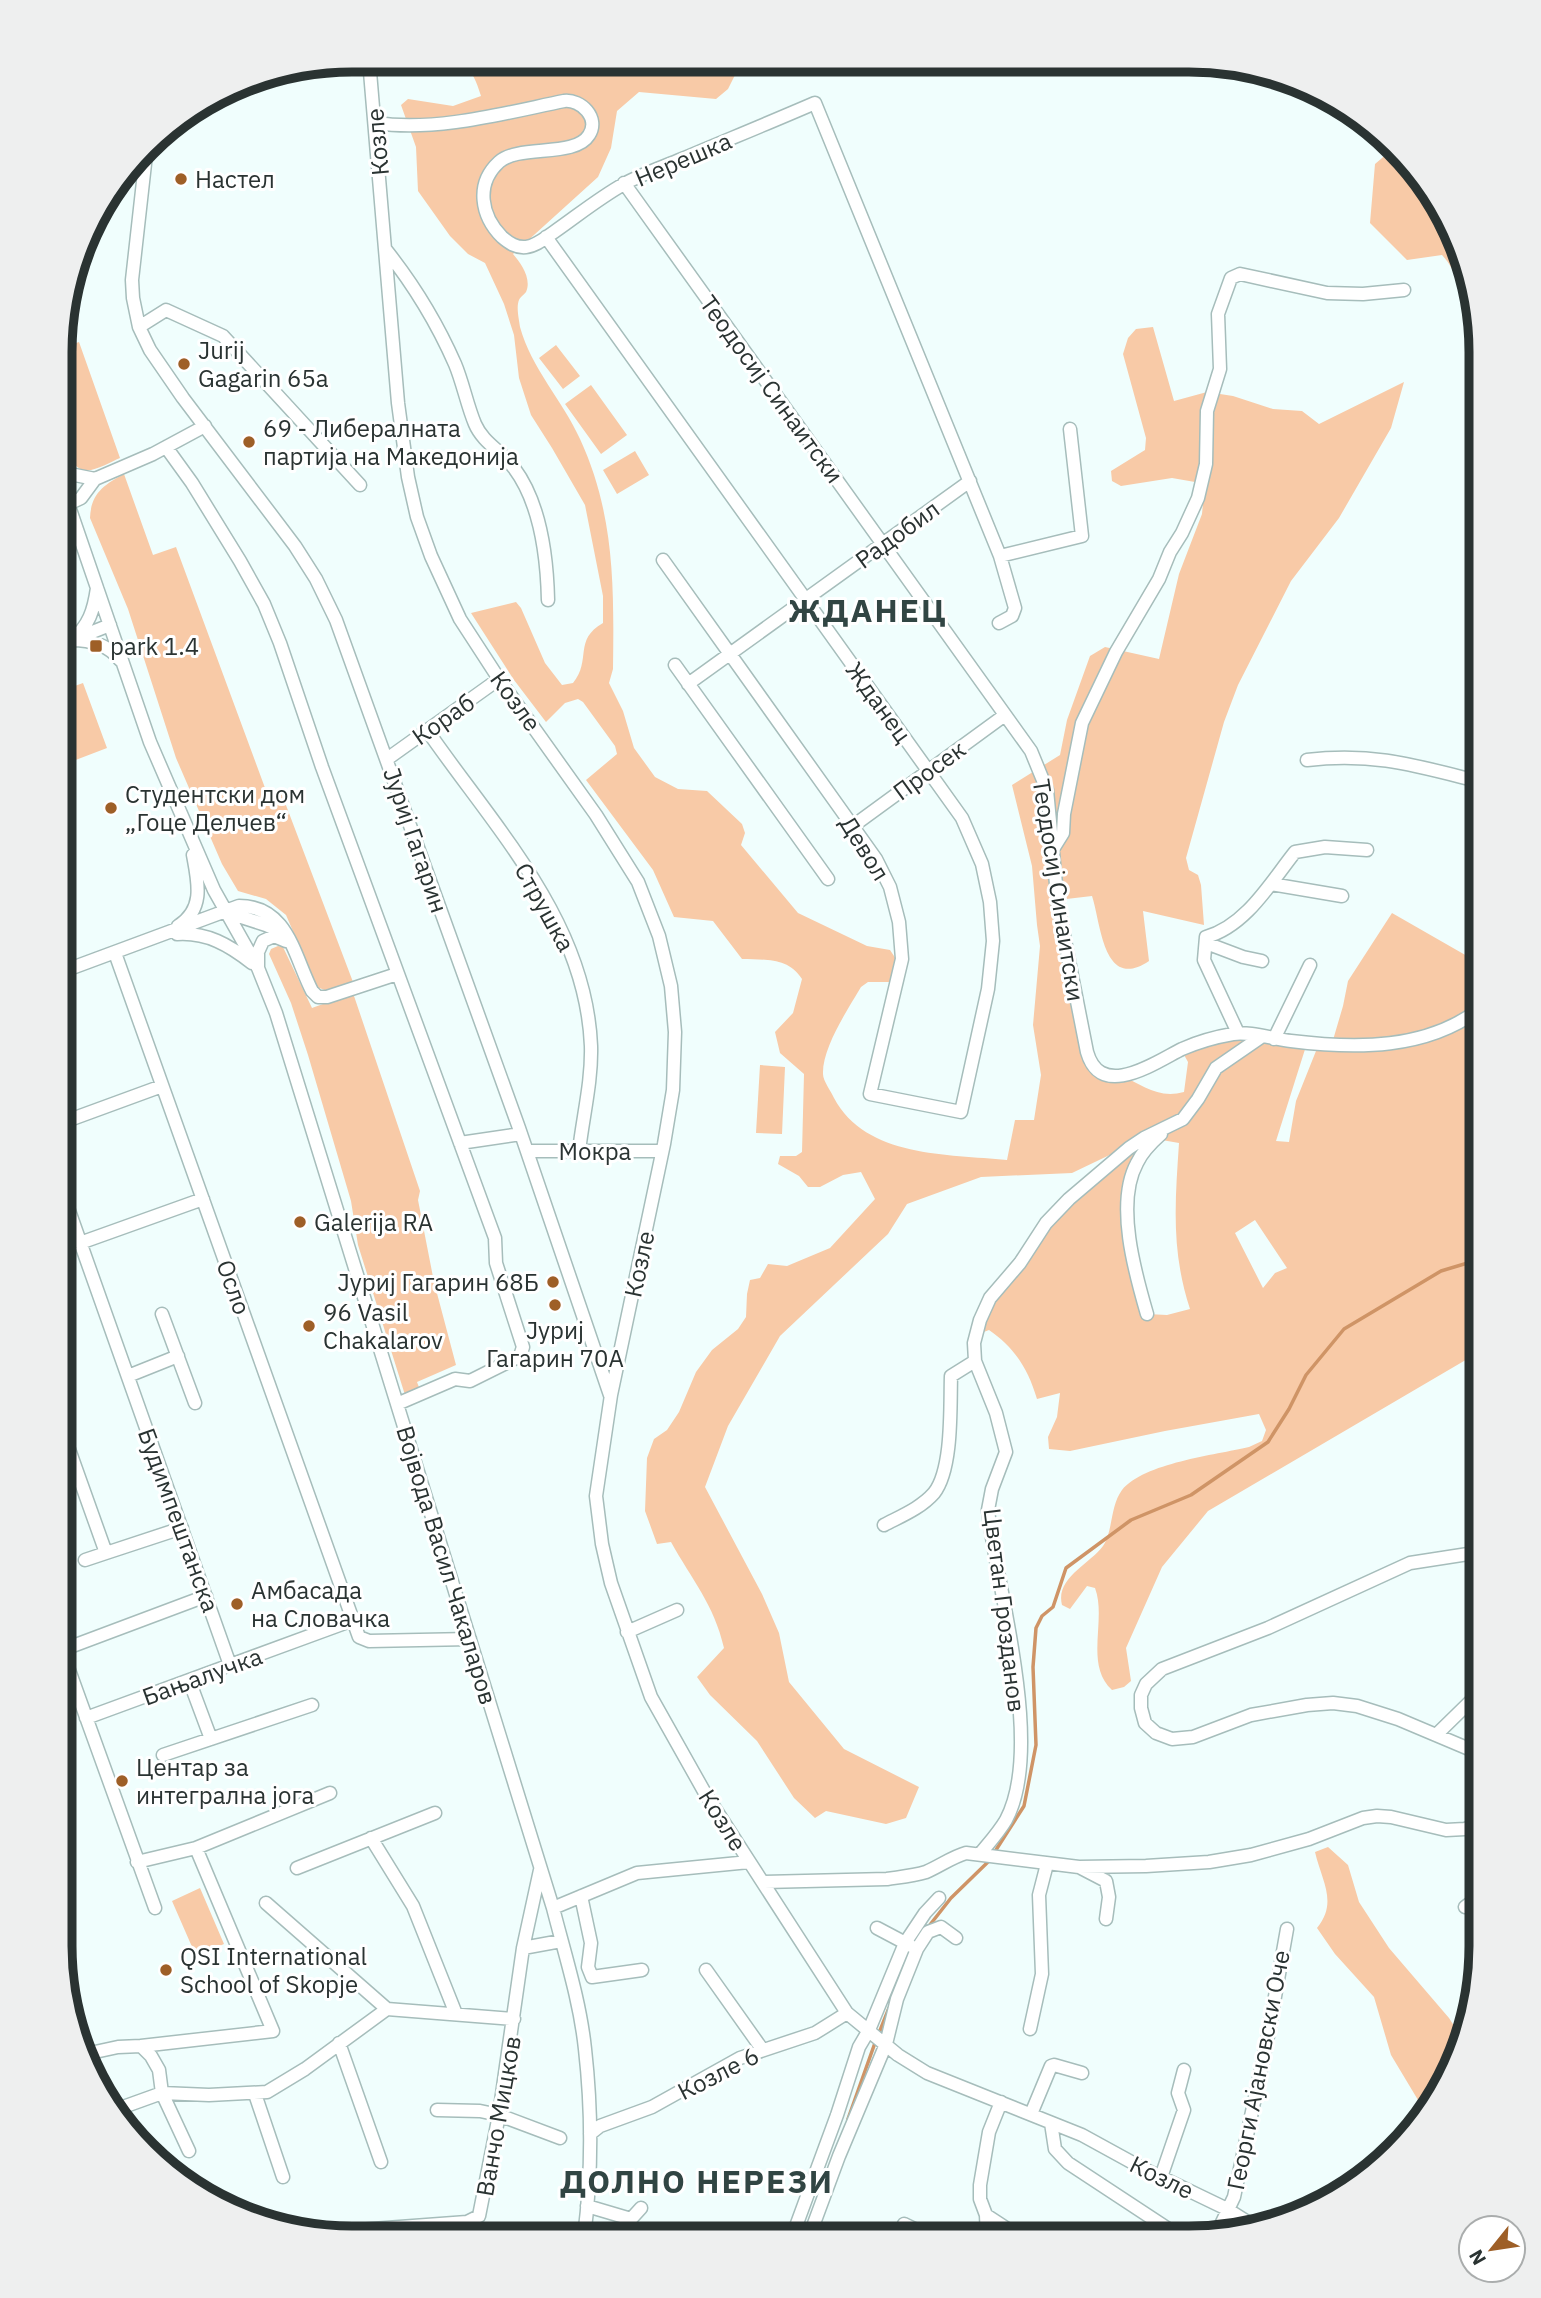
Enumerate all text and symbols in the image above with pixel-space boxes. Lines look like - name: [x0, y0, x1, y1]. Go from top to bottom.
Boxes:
- street label: Козле: [358, 107, 396, 177]
- street label: Нерешка: [630, 124, 736, 194]
- place label: Настел: [195, 163, 275, 195]
- marker: Настел: [173, 171, 189, 187]
- street label: Теодосиј Синаитски: [693, 289, 851, 489]
- place label: Jurij Gagarin 65a: [198, 334, 329, 394]
- marker: Jurij Gagarin 65a: [176, 356, 192, 372]
- place label: 69 - Либералната партија на Македонија: [263, 412, 519, 472]
- marker: 69 - Либералната партија на Македонија: [241, 434, 257, 450]
- street label: Радобил: [848, 493, 946, 575]
- district label: ЖДАНЕЦ: [788, 589, 948, 631]
- place label: park 1.4: [110, 630, 199, 662]
- marker: park 1.4: [88, 638, 104, 654]
- street label: Жданец: [839, 655, 919, 749]
- street label: Козле: [483, 664, 549, 738]
- street label: Кораб: [406, 686, 480, 752]
- street label: Просек: [886, 733, 972, 807]
- street label: Јуриј Гагарин: [376, 763, 456, 917]
- street label: Теодосиј Синаитски: [1026, 776, 1092, 1004]
- place label: Студентски дом „Гоце Делчев“: [125, 778, 305, 838]
- marker: Студентски дом „Гоце Делчев“: [103, 800, 119, 816]
- street label: Девол: [833, 810, 897, 886]
- street label: Струшка: [508, 857, 583, 957]
- street label: Мокра: [559, 1135, 632, 1167]
- place label: Galerija RA: [314, 1206, 433, 1238]
- marker: Galerija RA: [292, 1214, 308, 1230]
- street label: Козле: [616, 1228, 662, 1300]
- street label: Осло: [209, 1255, 259, 1319]
- place label: Јуриј Гагарин 68Б: [338, 1266, 539, 1298]
- marker: Јуриј Гагарин 68Б: [545, 1274, 561, 1290]
- place label: 96 Vasil Chakalarov: [323, 1296, 443, 1356]
- marker: Јуриј Гагарин 70А: [547, 1297, 563, 1313]
- place label: Јуриј Гагарин 70А: [486, 1314, 624, 1374]
- marker: 96 Vasil Chakalarov: [301, 1318, 317, 1334]
- street label: Војвода Васил Чакаларов: [389, 1422, 505, 1708]
- street label: Будимпештанска: [131, 1424, 227, 1617]
- street label: Цветан Грозданов: [977, 1506, 1033, 1714]
- place label: Амбасада на Словачка: [251, 1574, 390, 1634]
- marker: Амбасада на Словачка: [229, 1596, 245, 1612]
- street label: Бањалучка: [138, 1639, 267, 1712]
- place label: Центар за интегрална јога: [136, 1751, 315, 1811]
- marker: Центар за интегрална јога: [114, 1773, 130, 1789]
- street label: Козле: [692, 1783, 754, 1857]
- place label: QSI International School of Skopje: [180, 1940, 367, 2000]
- street label: Георги Ајановски Оче: [1219, 1947, 1297, 2193]
- marker: QSI International School of Skopje: [158, 1962, 174, 1978]
- street label: Ванчо Мицков: [468, 2033, 528, 2199]
- street label: Козле 6: [672, 2039, 764, 2107]
- street label: Козле: [1125, 2148, 1199, 2206]
- district label: ДОЛНО НЕРЕЗИ: [560, 2160, 834, 2202]
- north arrow: [1457, 2214, 1527, 2284]
- text: N: [1463, 2246, 1491, 2269]

